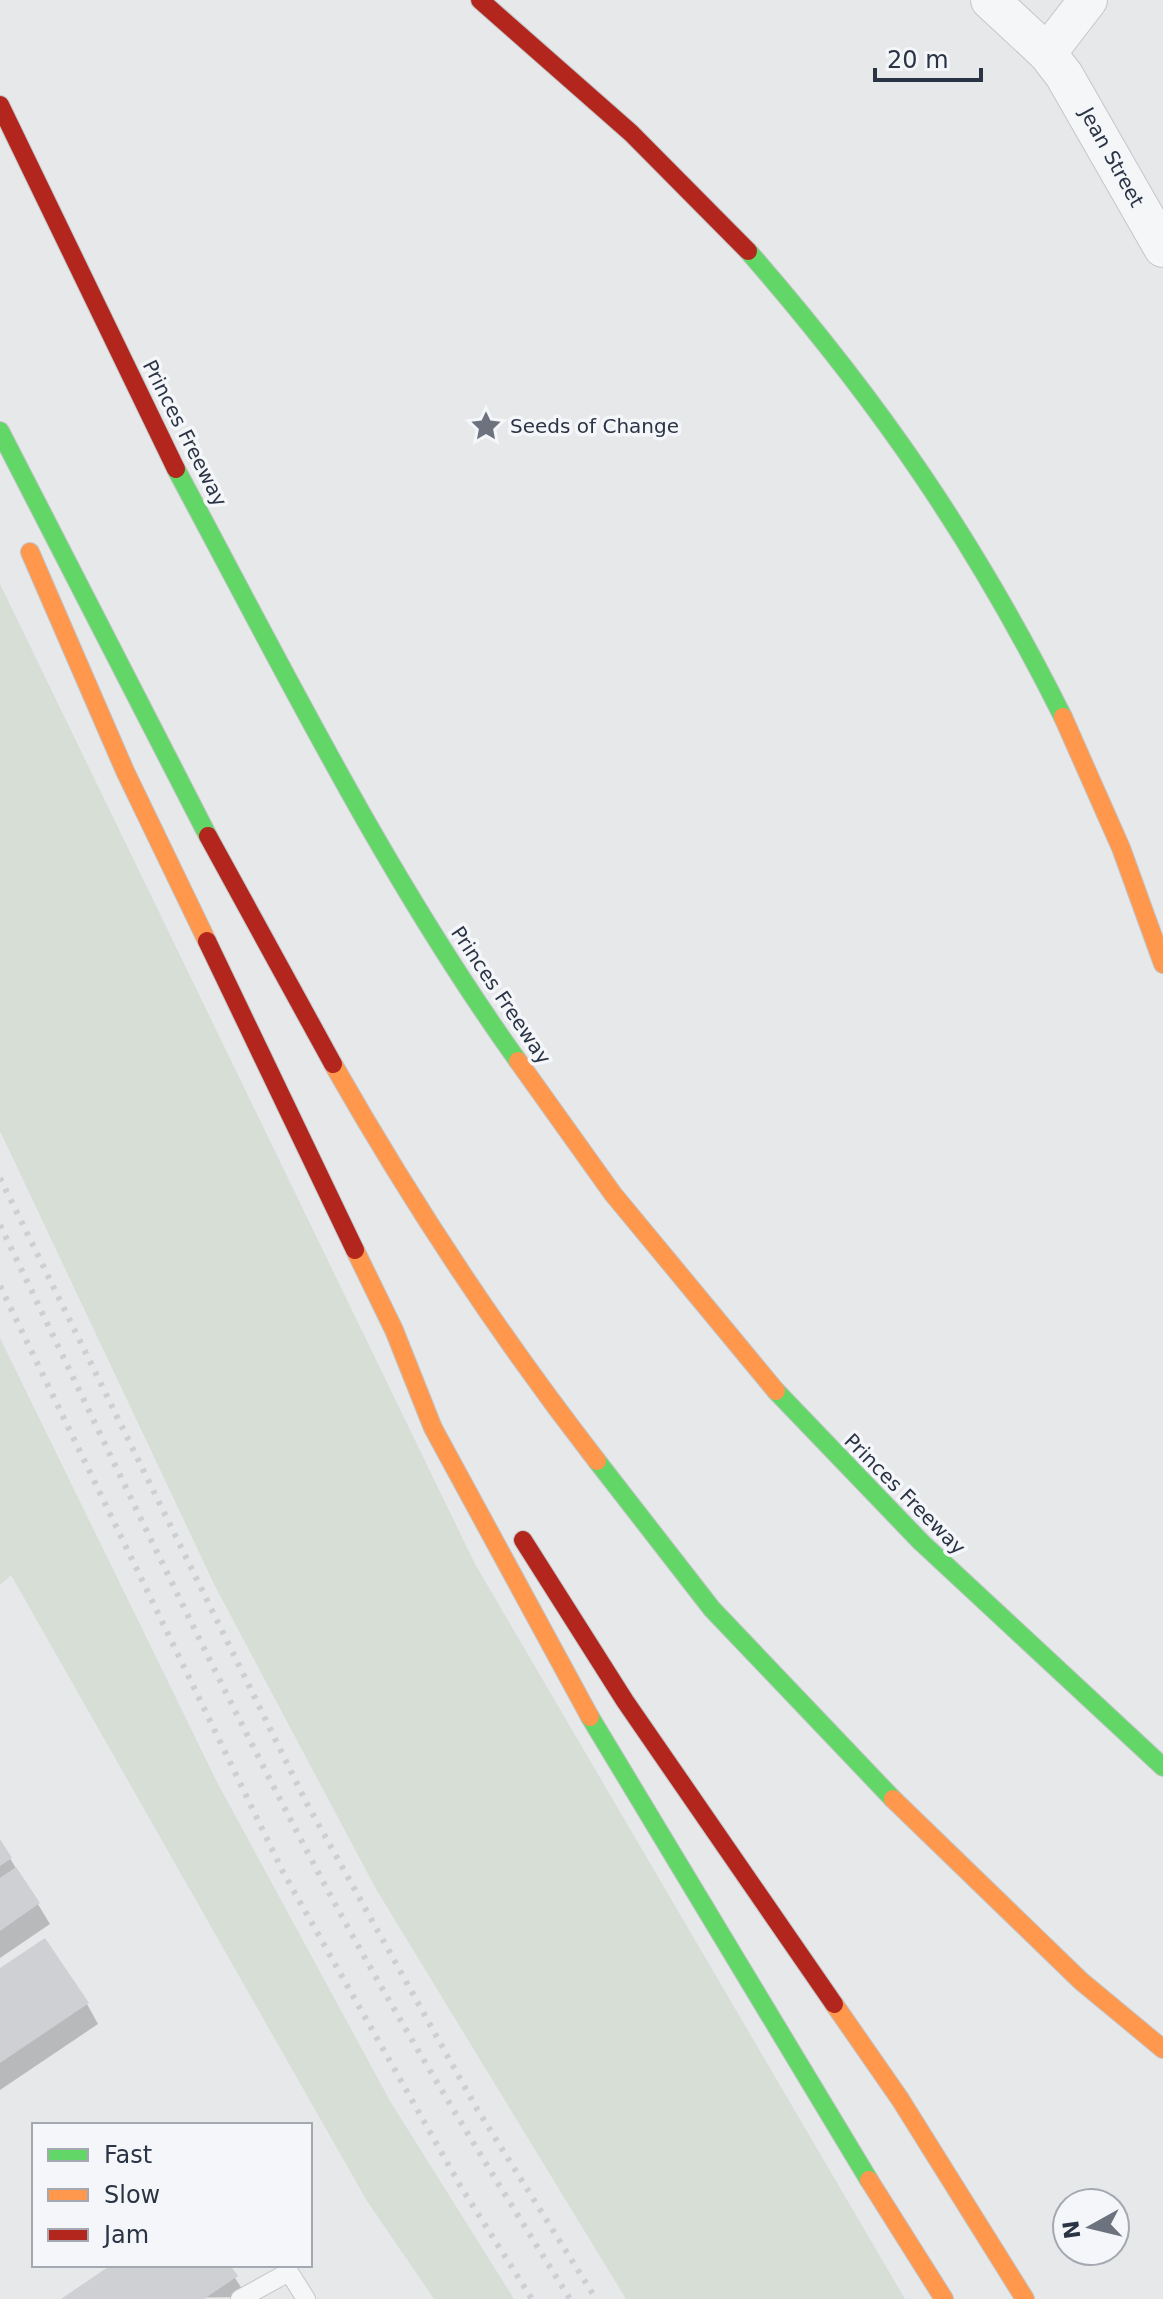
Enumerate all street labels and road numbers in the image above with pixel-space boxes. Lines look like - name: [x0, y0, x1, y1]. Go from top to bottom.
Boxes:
- street label: Jean Street: [1074, 101, 1149, 211]
- street label: Princes Freeway: [138, 356, 232, 510]
- street label: Princes Freeway: [446, 921, 556, 1069]
- street label: Princes Freeway: [840, 1429, 971, 1560]

